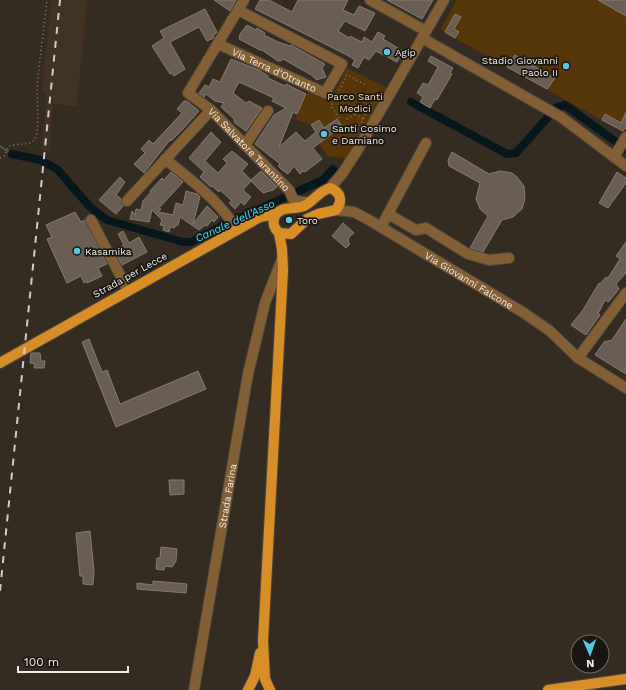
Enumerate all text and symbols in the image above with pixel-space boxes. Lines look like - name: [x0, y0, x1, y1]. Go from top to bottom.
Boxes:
- street label: Via Terra d'Otranto: [230, 46, 318, 94]
- marker: Agip: [382, 47, 392, 57]
- place label: Agip: [395, 47, 416, 58]
- place label: Stadio Giovanni Paolo II: [482, 55, 558, 78]
- marker: Stadio Giovanni Paolo II: [561, 61, 571, 71]
- park label: Parco Santi Medici: [327, 91, 383, 114]
- street label: Via Salvatore Tarantino: [206, 105, 292, 193]
- place label: Santi Cosimo e Damiano: [332, 123, 397, 146]
- marker: Santi Cosimo e Damiano: [319, 129, 329, 139]
- water label: Canale dell'Asso: [193, 197, 277, 245]
- marker: Toro: [284, 215, 294, 225]
- place label: Toro: [297, 215, 318, 226]
- marker: Kasamika: [72, 246, 82, 256]
- place label: Kasamika: [85, 246, 132, 257]
- street label: Via Giovanni Falcone: [423, 249, 516, 311]
- street label: Strada per Lecce: [91, 250, 169, 300]
- street label: Strada Farina: [216, 462, 238, 529]
- north arrow: [570, 634, 610, 674]
- scale bar: [18, 648, 128, 674]
- text: 100 m: [24, 655, 59, 669]
- text: N: [586, 657, 595, 670]

